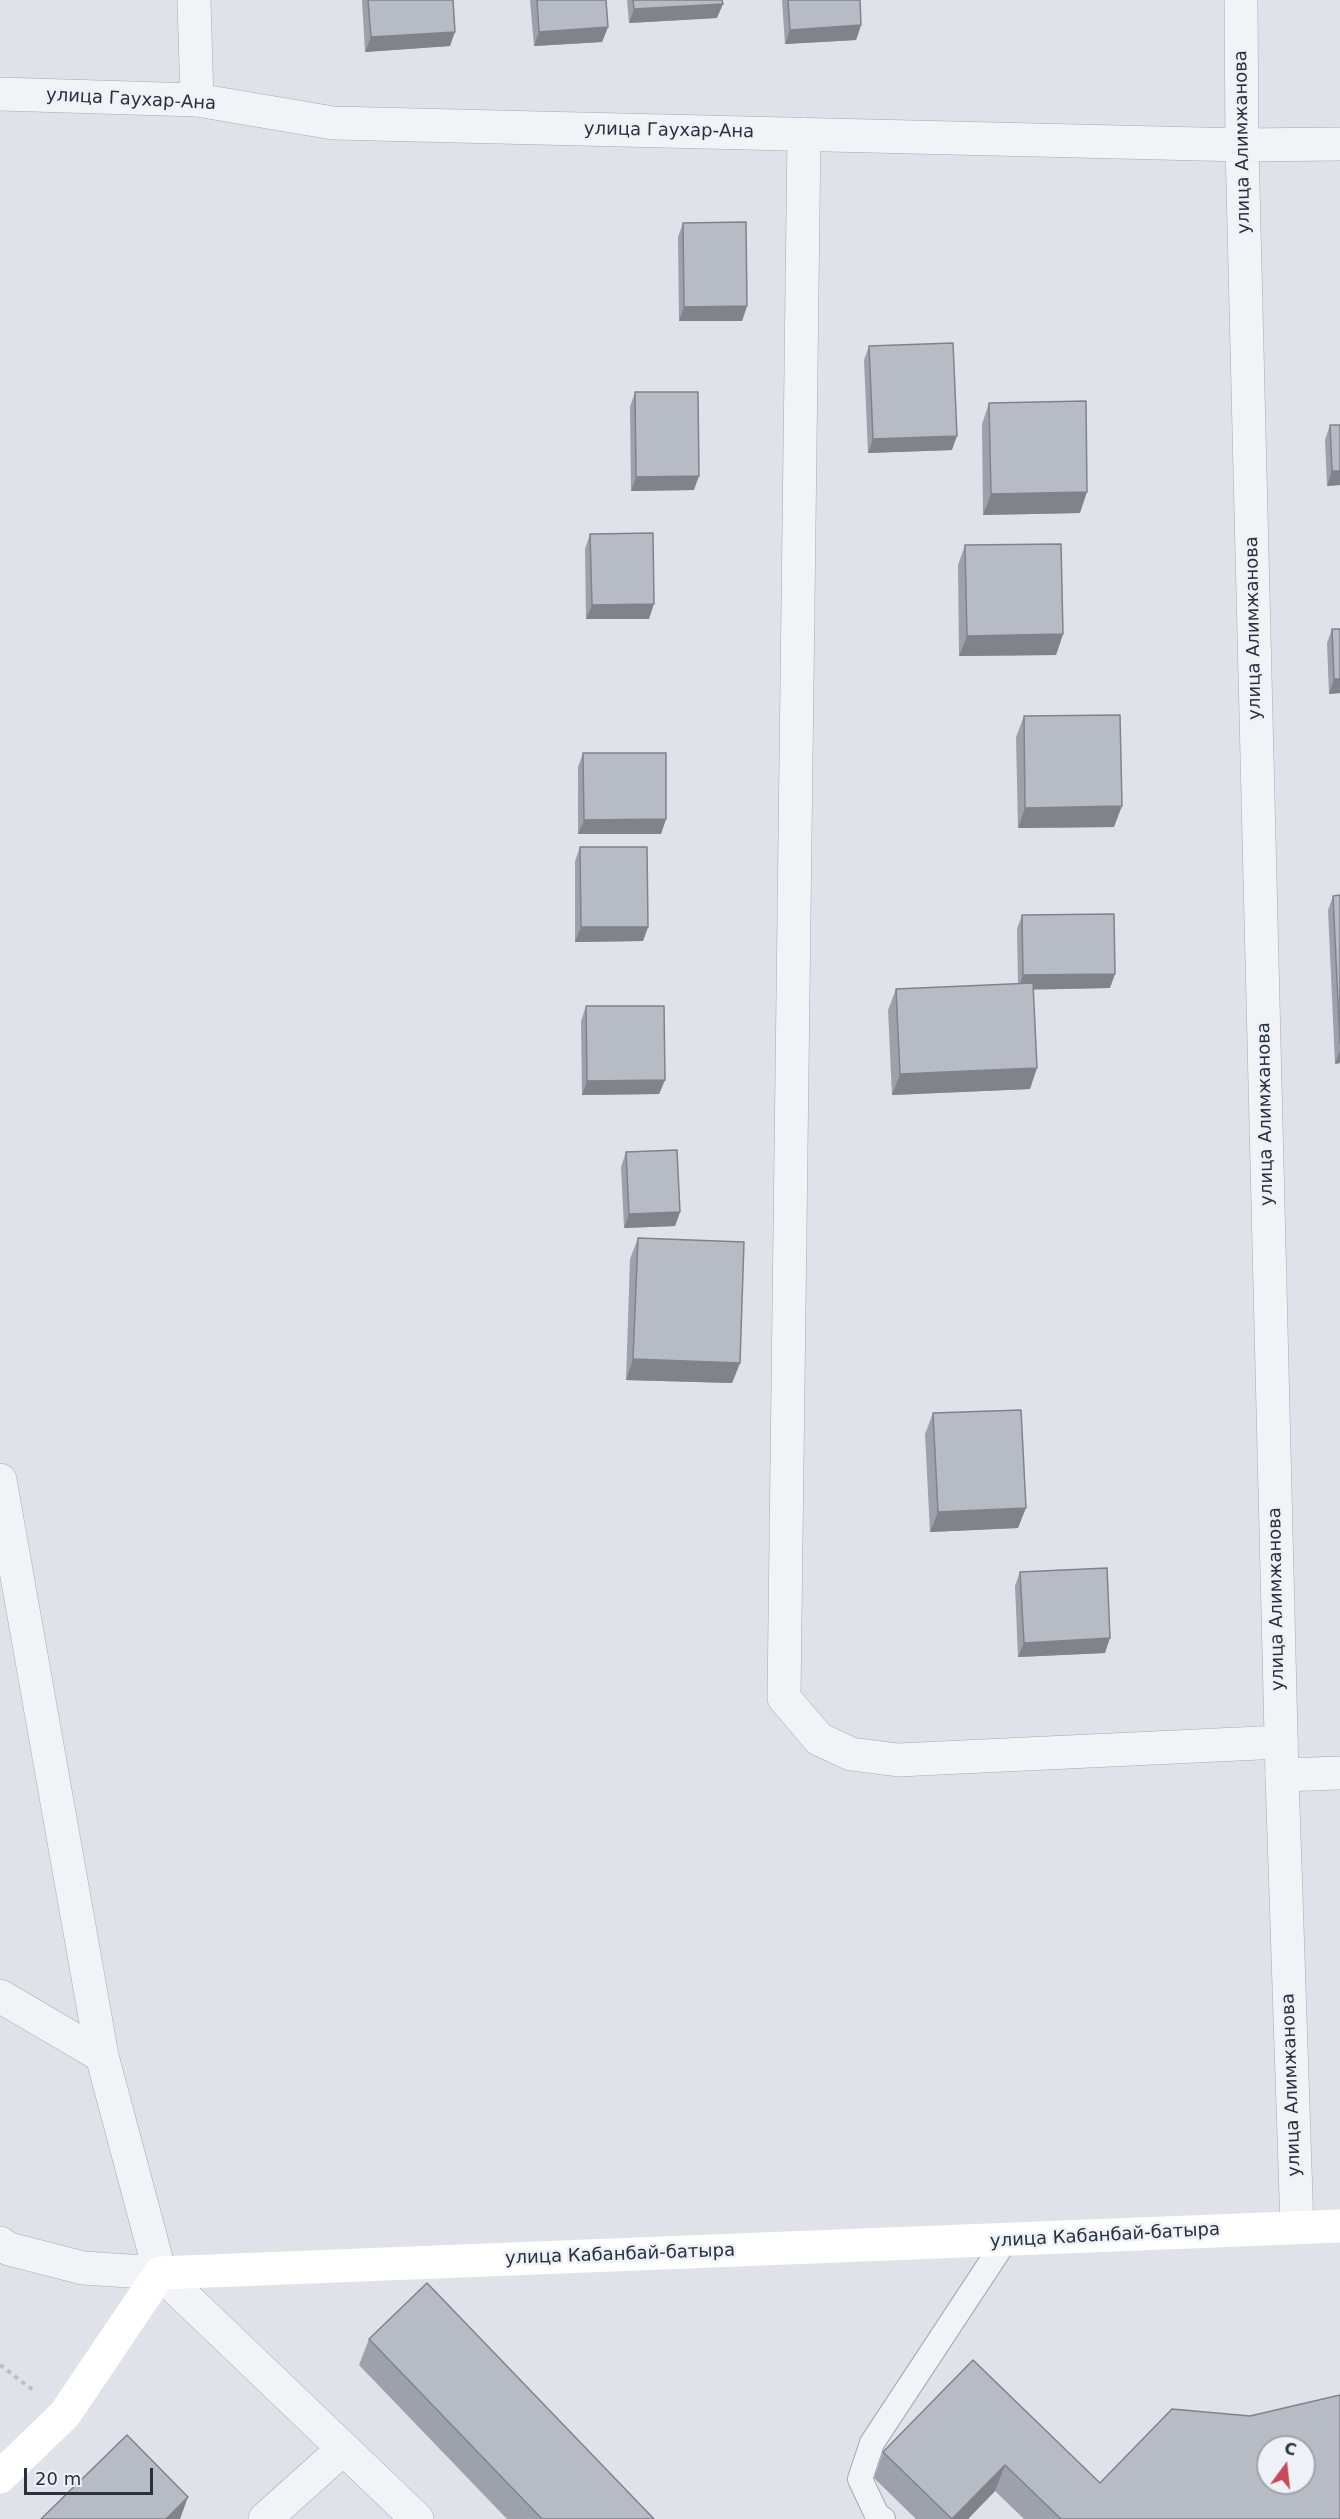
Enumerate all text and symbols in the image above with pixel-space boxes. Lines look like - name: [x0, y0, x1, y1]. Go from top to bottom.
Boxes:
- street label: улица Алимжанова: [1231, 50, 1255, 234]
- street label: улица Гаухар-Ана: [45, 85, 217, 115]
- street label: улица Гаухар-Ана: [584, 119, 754, 143]
- street label: улица Алимжанова: [1242, 536, 1266, 720]
- street label: улица Алимжанова: [1254, 1022, 1278, 1206]
- street label: улица Алимжанова: [1265, 1507, 1289, 1691]
- street label: улица Алимжанова: [1278, 1993, 1306, 2177]
- street label: улица Кабанбай-батыра: [990, 2219, 1220, 2253]
- street label: улица Кабанбай-батыра: [505, 2240, 735, 2270]
- north arrow: [1256, 2435, 1316, 2495]
- text: С: [1282, 2438, 1298, 2460]
- scale bar: [27, 2456, 156, 2494]
- text: 20 m: [35, 2468, 81, 2489]

